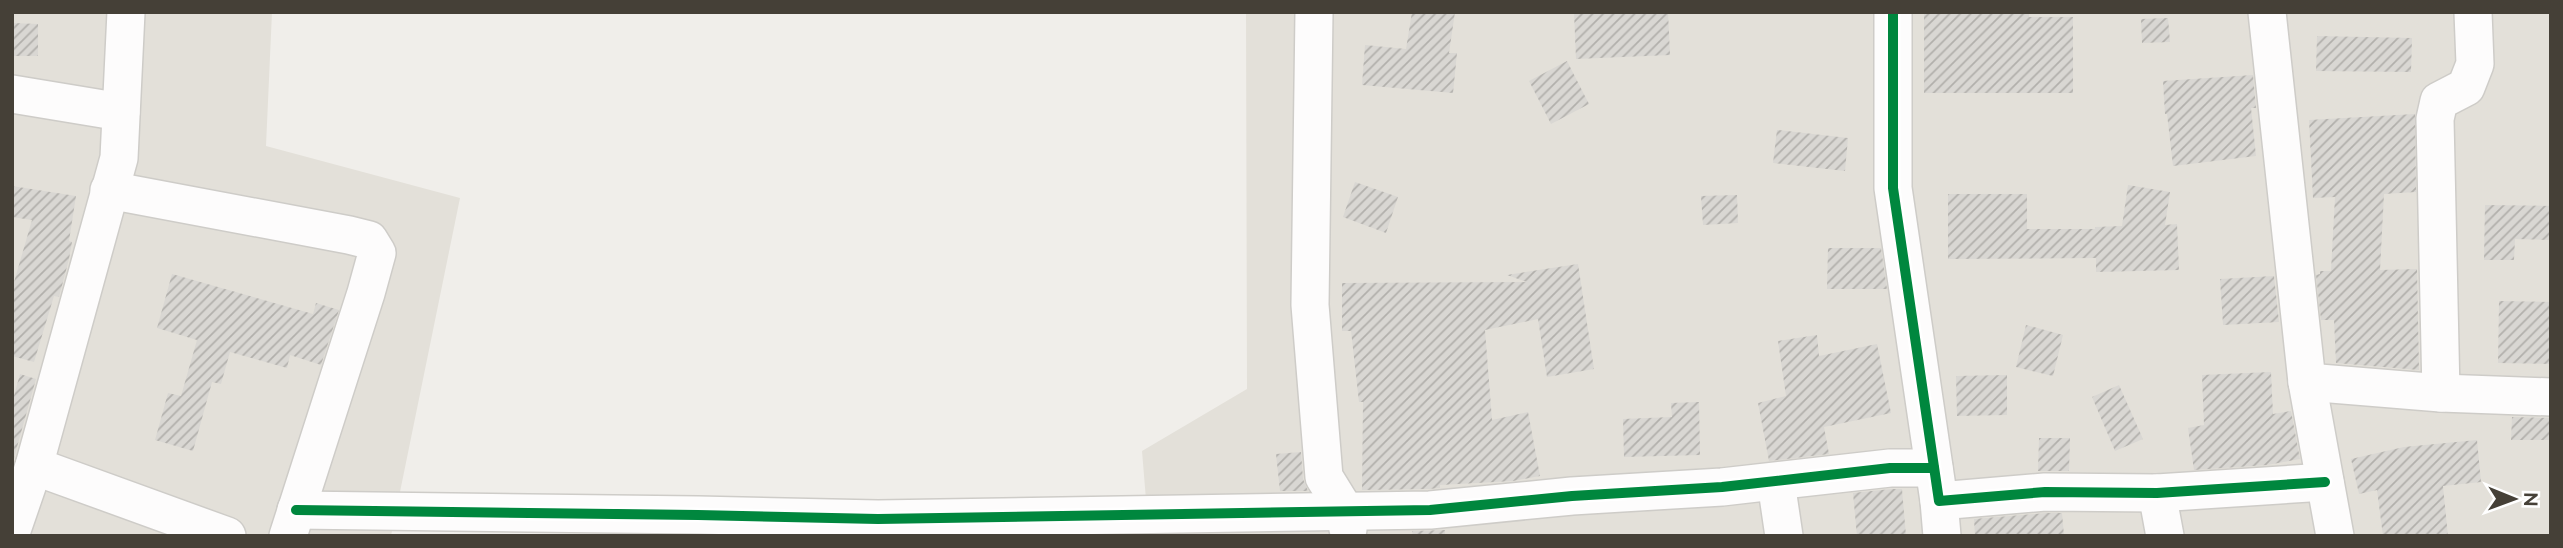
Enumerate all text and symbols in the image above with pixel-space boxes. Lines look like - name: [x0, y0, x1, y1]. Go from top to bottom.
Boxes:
- north arrow: [2479, 464, 2549, 534]
- text: N: [2520, 492, 2542, 507]

